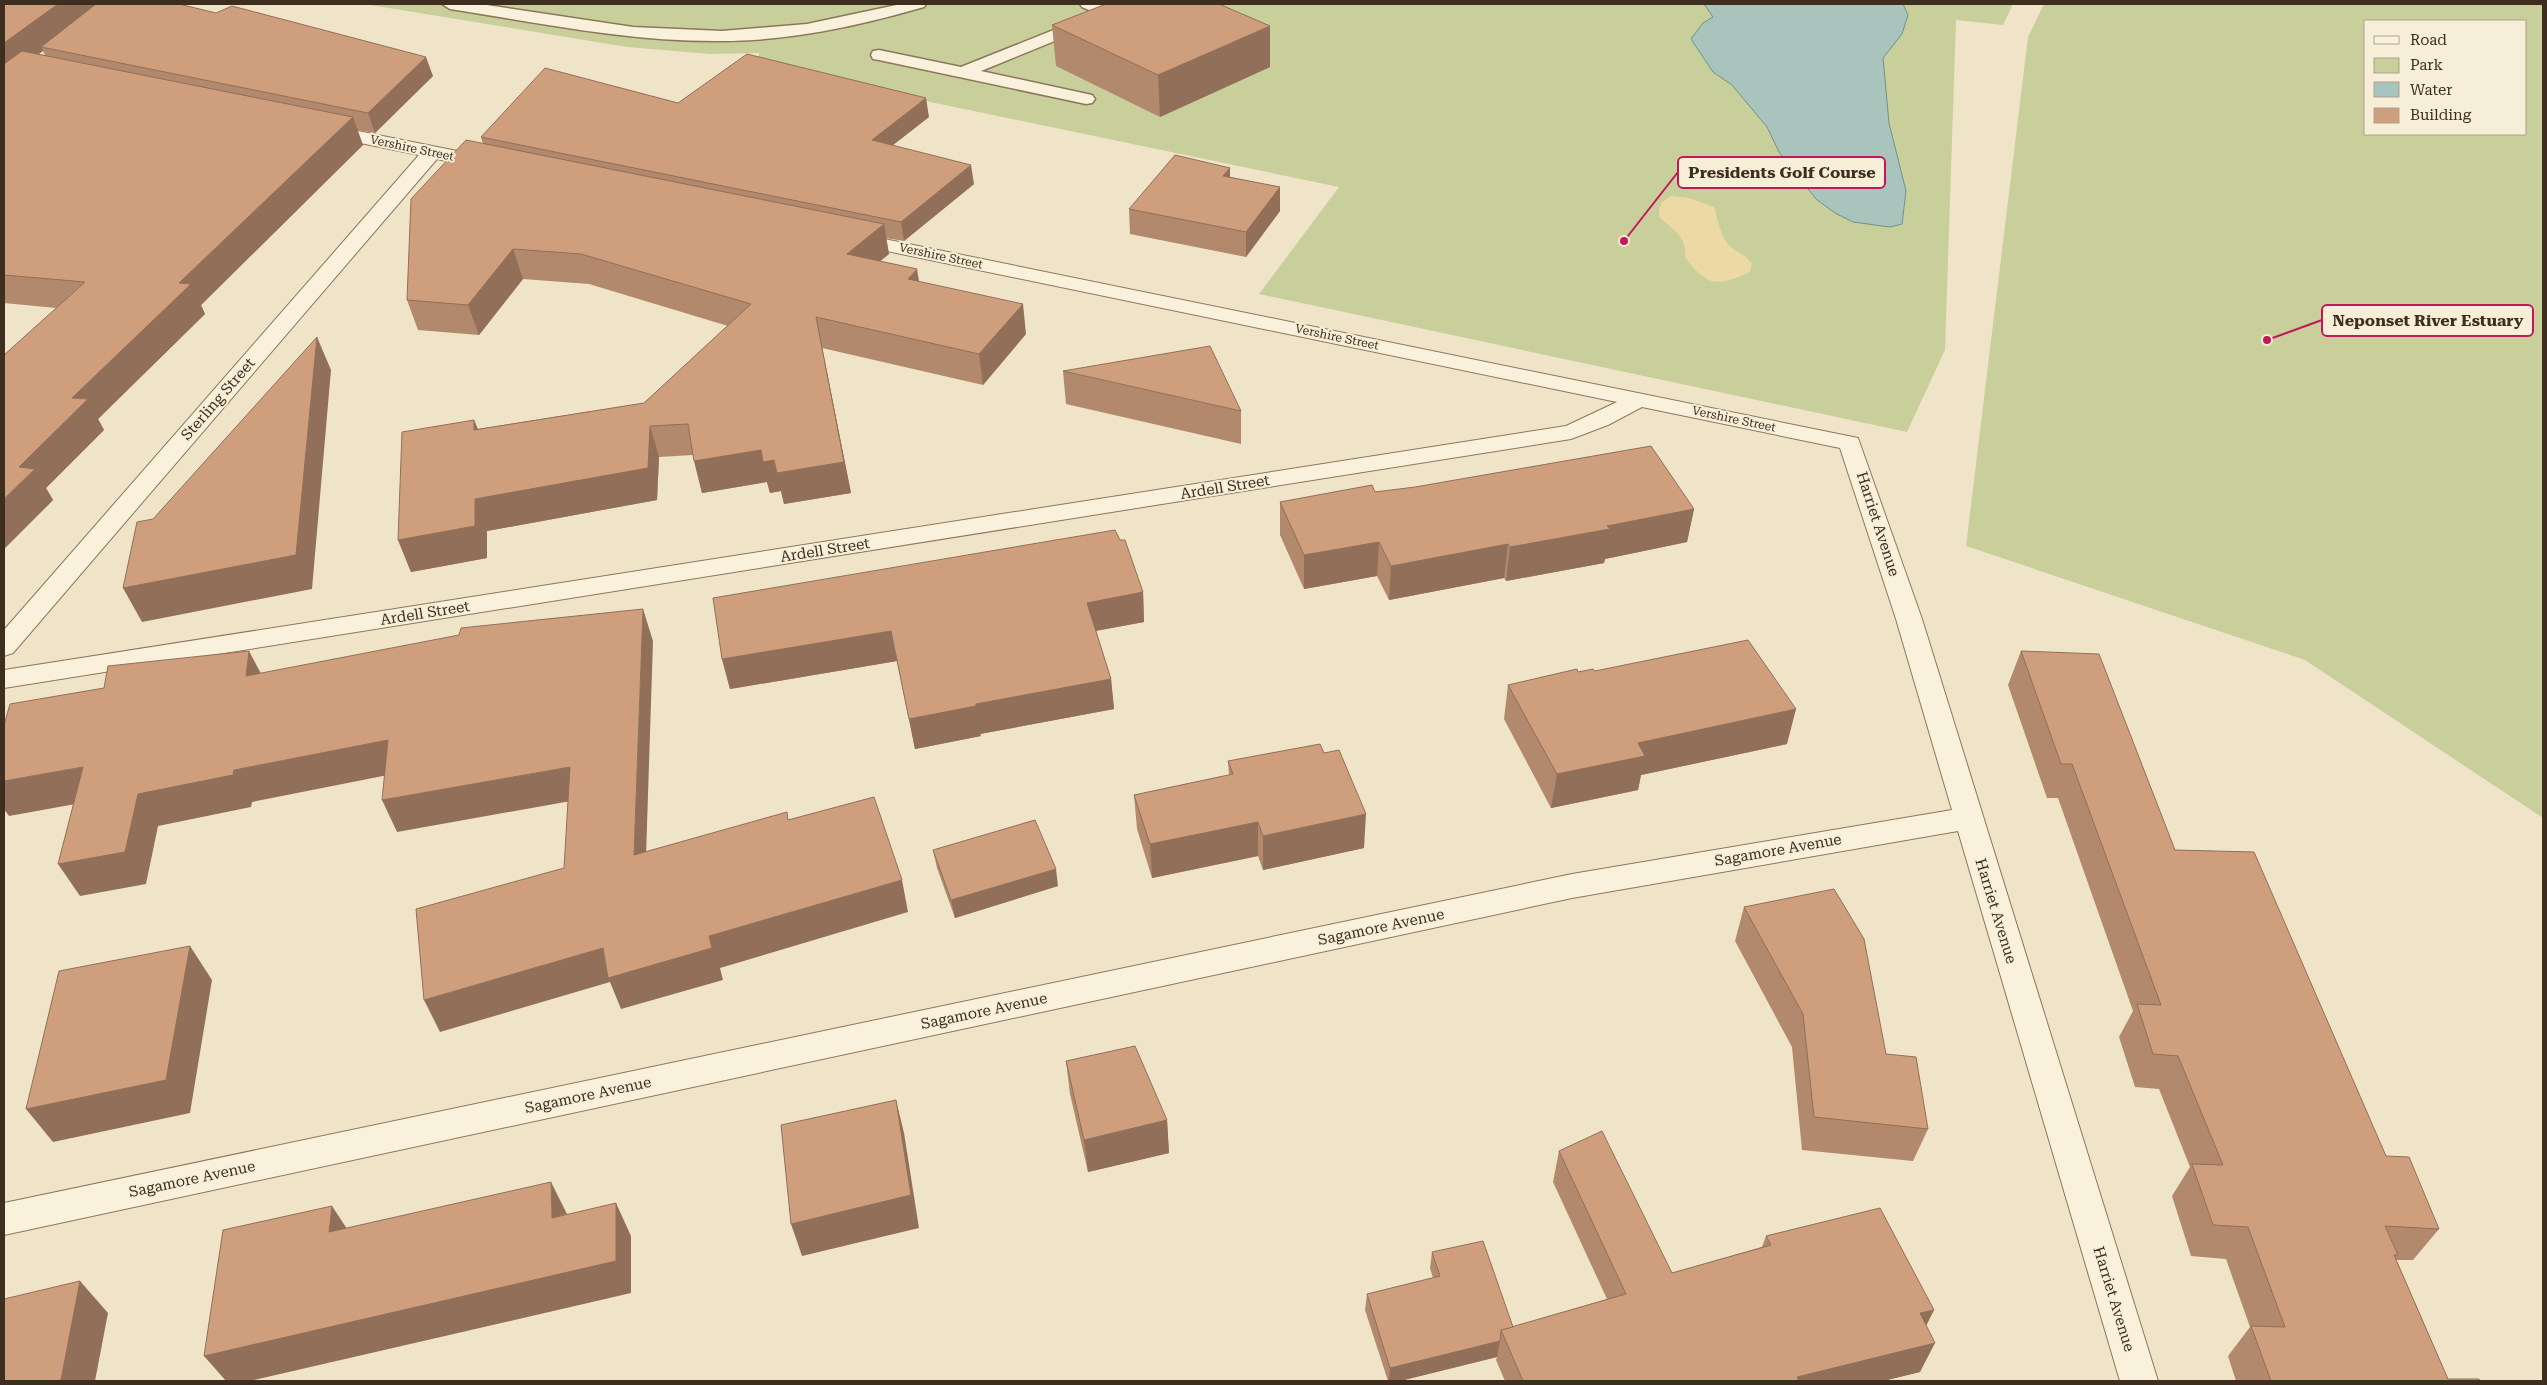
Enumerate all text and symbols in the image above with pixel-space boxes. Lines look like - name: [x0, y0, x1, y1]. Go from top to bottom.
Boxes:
- legend: [2364, 20, 2527, 135]
- text: Road: [2410, 31, 2447, 49]
- text: Park: [2410, 56, 2444, 74]
- text: Water: [2410, 81, 2452, 99]
- text: Building: [2410, 106, 2472, 124]
- street label: Vershire Street: [369, 132, 456, 164]
- callout: Presidents Golf Course: [1678, 157, 1885, 188]
- text: Presidents Golf Course: [1688, 163, 1876, 182]
- street label: Vershire Street: [898, 240, 985, 272]
- callout: Neponset River Estuary: [2322, 305, 2533, 336]
- text: Neponset River Estuary: [2333, 311, 2524, 330]
- street label: Vershire Street: [1294, 321, 1381, 353]
- street label: Sterling Street: [177, 354, 259, 444]
- street label: Vershire Street: [1691, 403, 1778, 435]
- street label: Harriet Avenue: [1853, 469, 1903, 579]
- street label: Ardell Street: [1179, 471, 1271, 503]
- street label: Ardell Street: [779, 534, 871, 566]
- street label: Ardell Street: [379, 597, 471, 629]
- street label: Sagamore Avenue: [1713, 830, 1843, 870]
- street label: Harriet Avenue: [1971, 856, 2021, 966]
- street label: Sagamore Avenue: [1316, 905, 1446, 949]
- street label: Sagamore Avenue: [919, 989, 1049, 1033]
- street label: Sagamore Avenue: [523, 1073, 653, 1117]
- street label: Sagamore Avenue: [127, 1157, 257, 1201]
- street label: Harriet Avenue: [2089, 1244, 2139, 1354]

